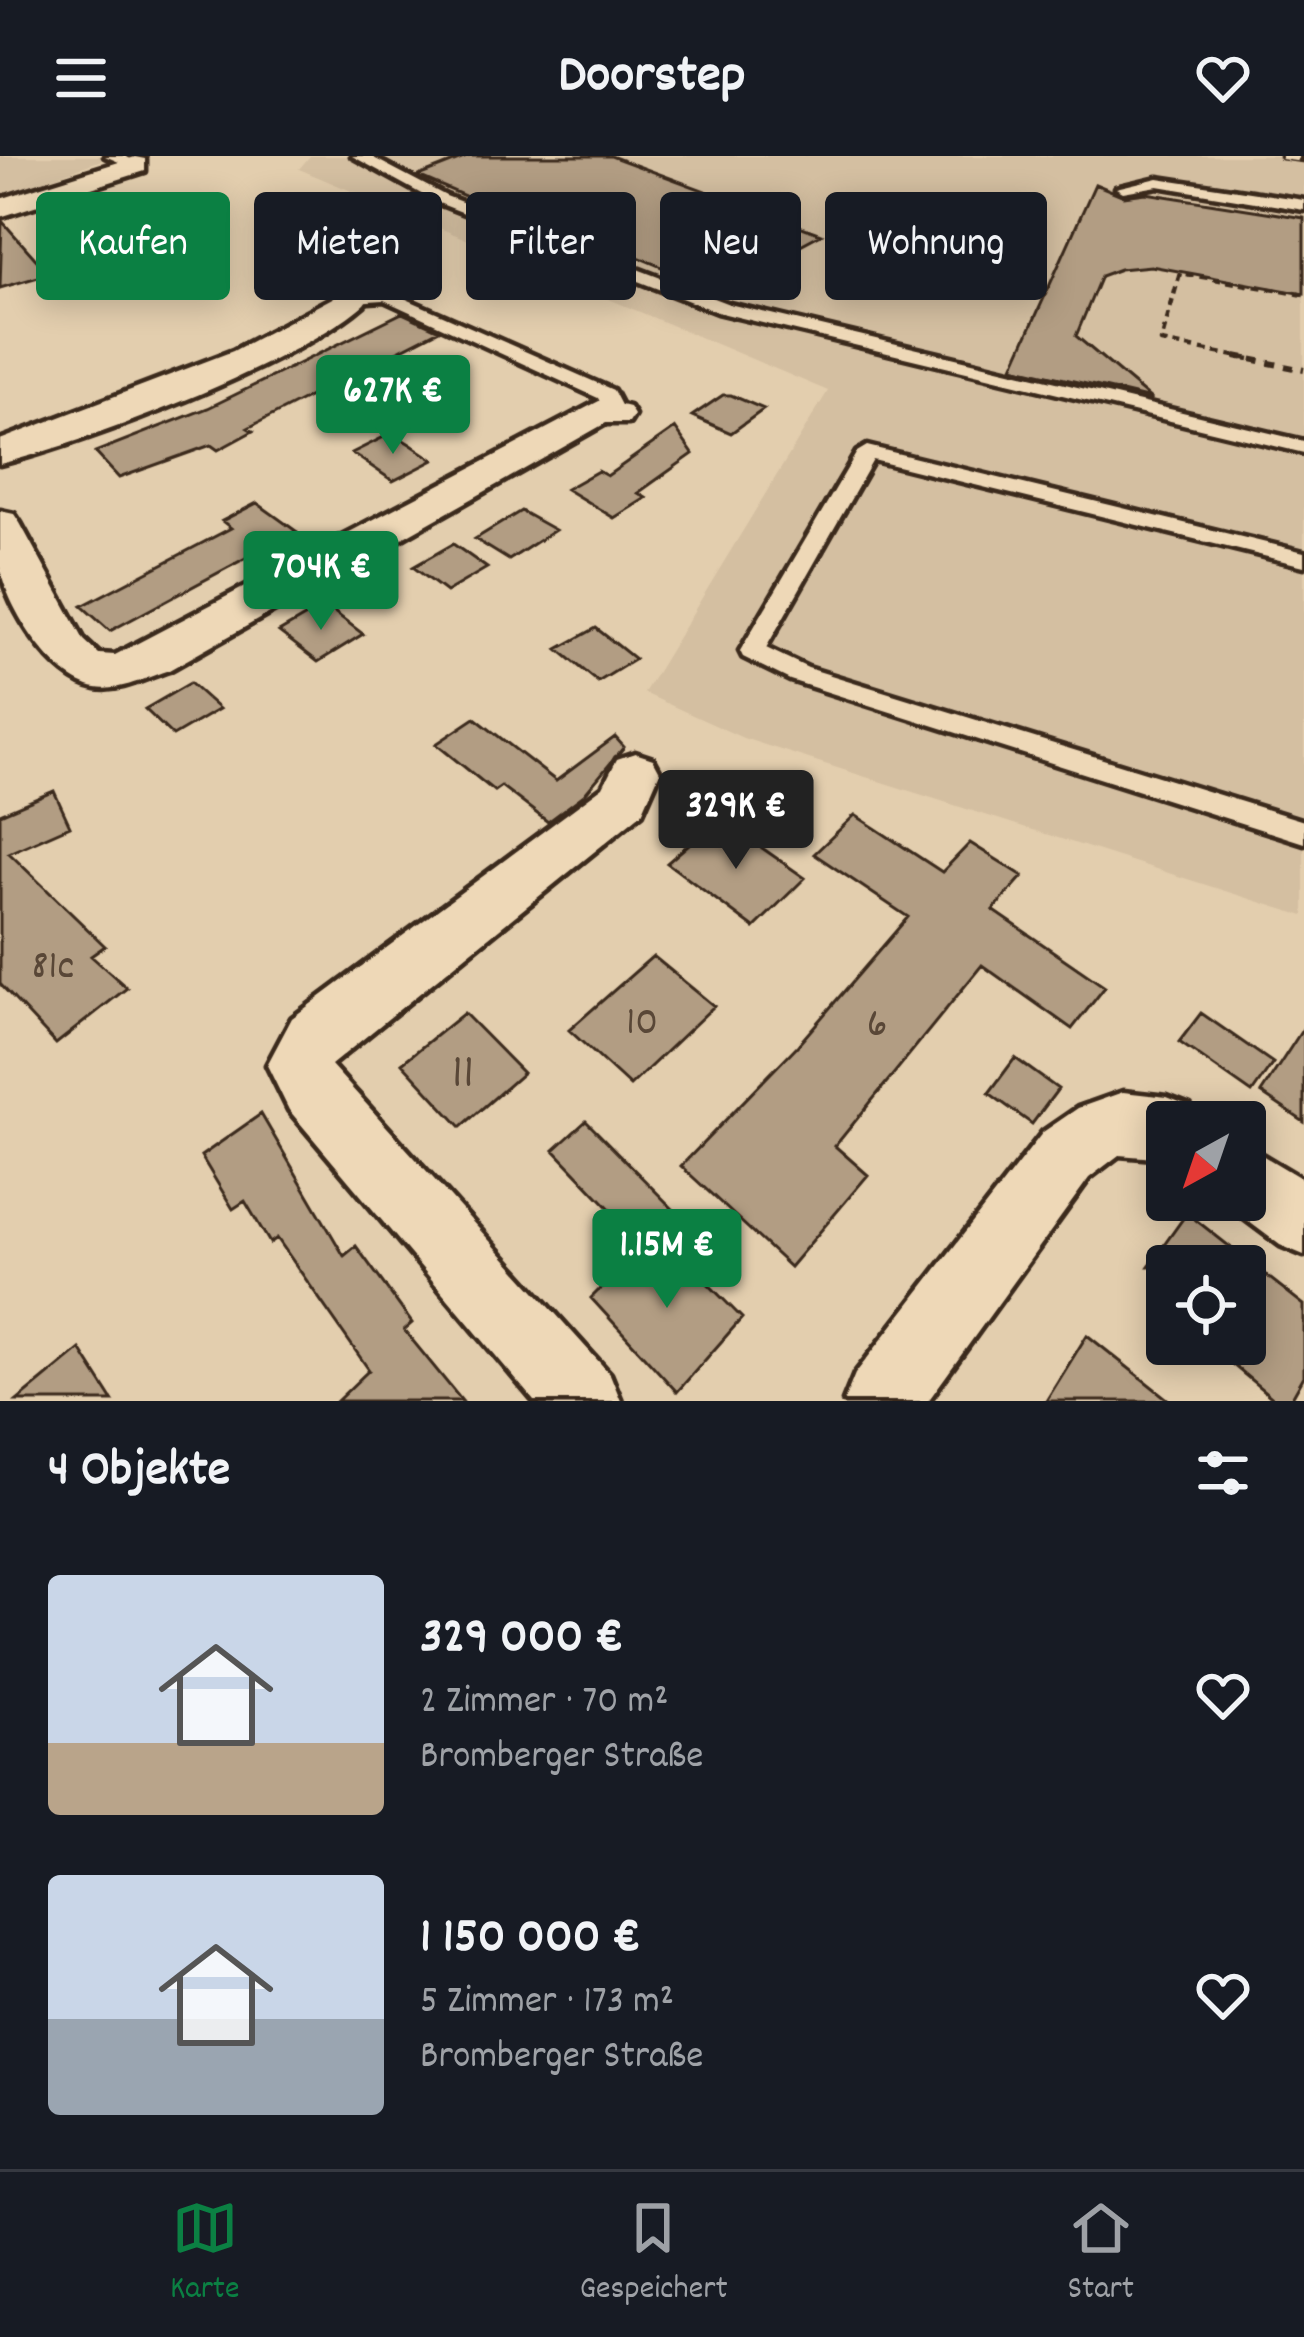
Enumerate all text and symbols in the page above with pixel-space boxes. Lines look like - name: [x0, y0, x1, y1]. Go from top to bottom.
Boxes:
- text: Doorstep: [558, 40, 746, 117]
- icon: menu: [48, 45, 114, 111]
- icon: heart: [1190, 45, 1256, 111]
- chip: Kaufen: [36, 192, 230, 300]
- chip: Mieten: [254, 192, 442, 300]
- chip: Filter: [466, 192, 636, 300]
- chip: Neu: [660, 192, 801, 300]
- chip: Wohnung: [825, 192, 1047, 300]
- pin: 627K €: [295, 355, 491, 457]
- text: 627K €: [343, 366, 443, 421]
- pin: 704K €: [223, 531, 419, 633]
- text: 704K €: [270, 542, 372, 597]
- pin: 329K €: [638, 770, 834, 872]
- text: 329K €: [686, 781, 786, 836]
- house number: 81c: [32, 939, 74, 999]
- house number: 10: [626, 995, 658, 1055]
- house number: 6: [867, 997, 887, 1057]
- house number: 11: [452, 1040, 474, 1112]
- north arrow: [1146, 1101, 1266, 1221]
- map controls: [1146, 1101, 1266, 1365]
- pin: 1.15M €: [556, 1209, 778, 1311]
- text: 1.15M €: [619, 1220, 715, 1275]
- button: locate: [1146, 1245, 1266, 1365]
- text: 4 Objekte: [48, 1437, 230, 1509]
- icon: filters: [1190, 1440, 1256, 1506]
- text: 329 000 €: [420, 1604, 624, 1676]
- icon: home: [144, 1623, 288, 1767]
- icon: heart: [1190, 1662, 1256, 1728]
- text: 2 Zimmer · 70 m²: [420, 1676, 668, 1731]
- text: Bromberger Straße: [420, 1731, 703, 1786]
- text: 1 150 000 €: [420, 1904, 641, 1976]
- icon: home: [144, 1923, 288, 2067]
- icon: heart: [1190, 1962, 1256, 2028]
- text: 5 Zimmer · 173 m²: [420, 1976, 674, 2031]
- text: Bromberger Straße: [420, 2031, 703, 2086]
- tab: Karte: [170, 2195, 240, 2314]
- tab: Gespeichert: [579, 2195, 728, 2314]
- tab: Start: [1067, 2195, 1134, 2314]

